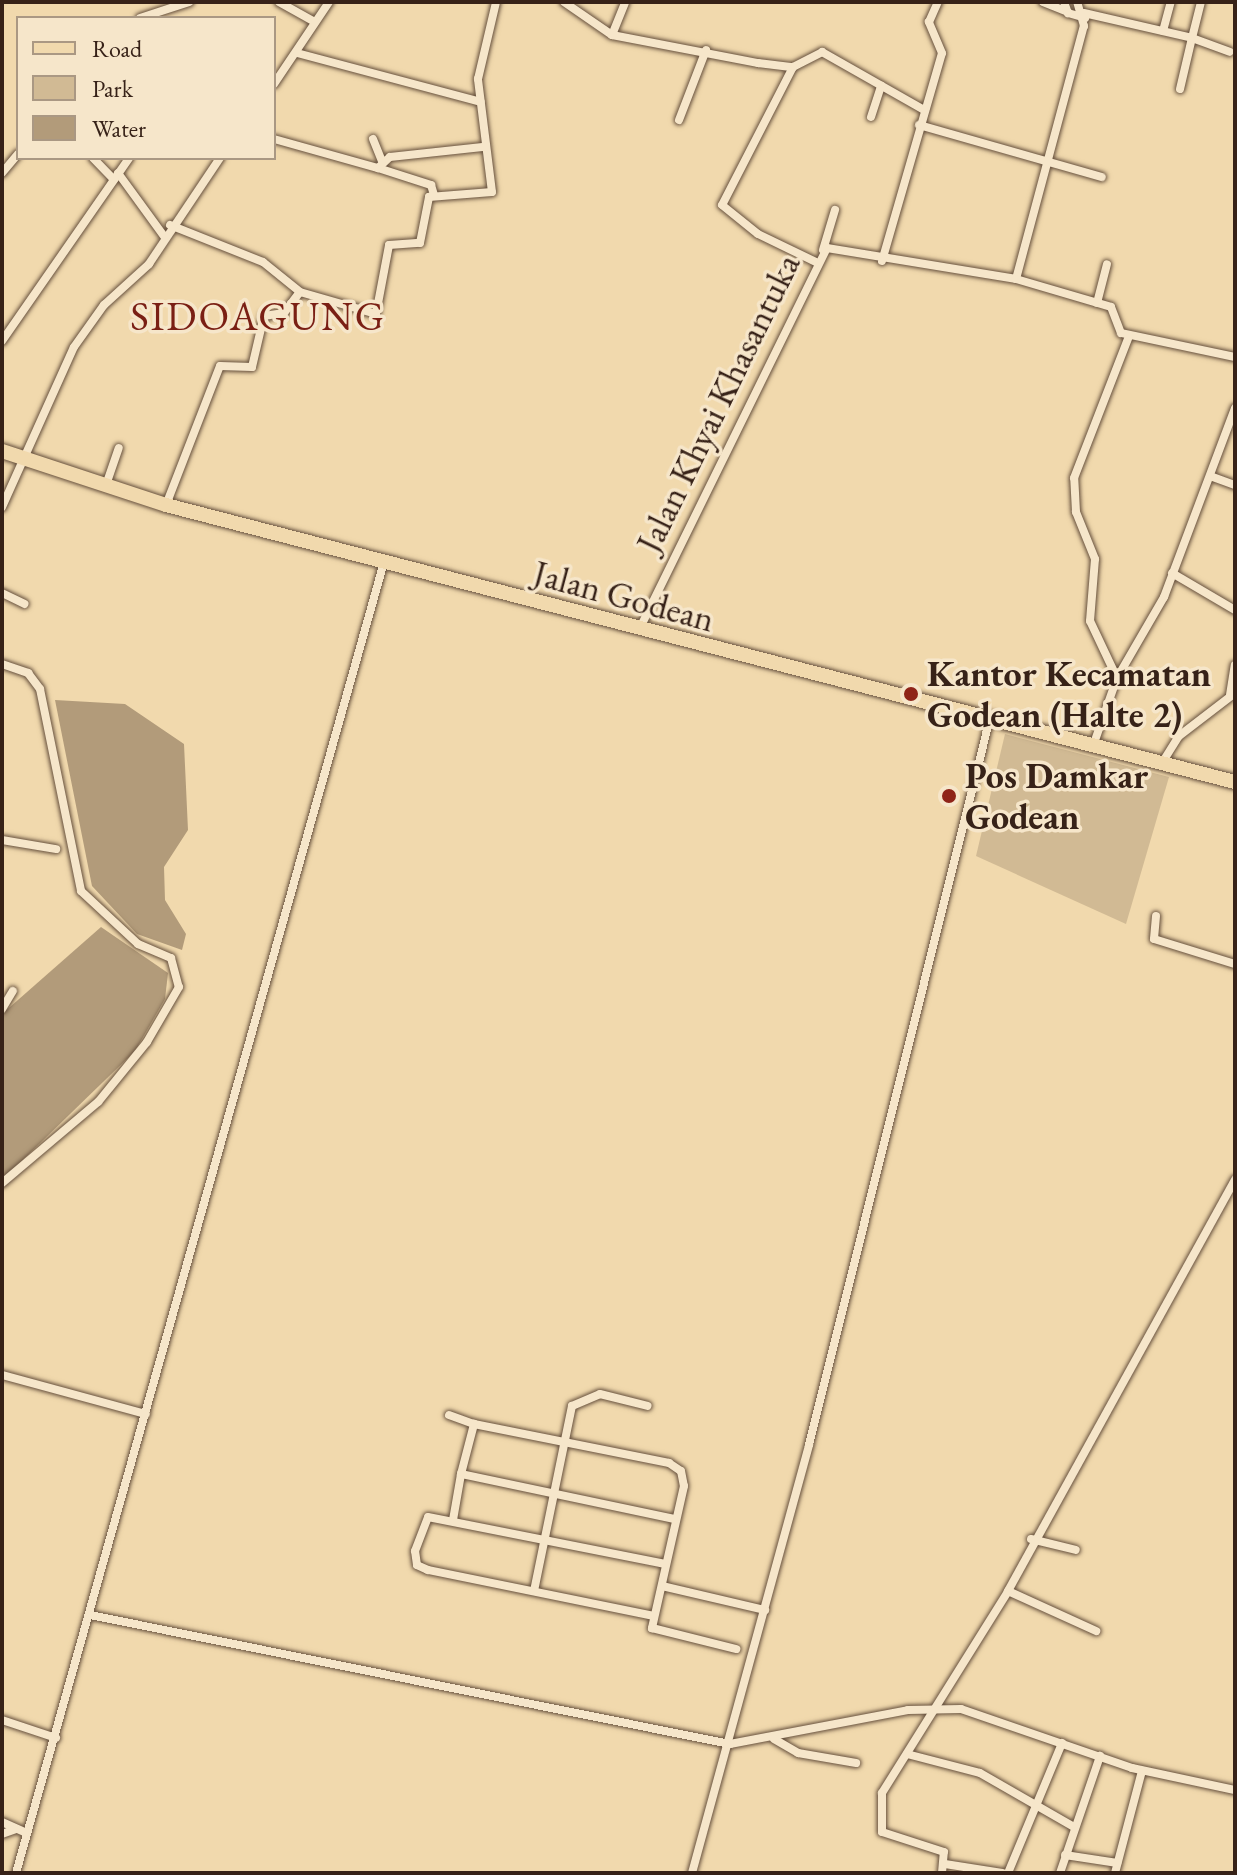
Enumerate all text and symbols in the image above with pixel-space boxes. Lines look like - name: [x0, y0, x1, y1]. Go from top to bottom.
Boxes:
- legend: [16, 16, 276, 160]
- text: Road: [92, 33, 142, 64]
- text: Park: [92, 73, 133, 104]
- text: Water: [92, 113, 146, 144]
- street label: Jalan Khyai Khasantuka: [627, 247, 809, 559]
- district label: SIDOAGUNG: [130, 292, 386, 340]
- street label: Jalan Godean: [529, 551, 719, 641]
- place label: Kantor Kecamatan Godean (Halte 2): [927, 651, 1211, 736]
- marker: Kantor Kecamatan Godean (Halte 2): [902, 685, 920, 703]
- place label: Pos Damkar Godean: [965, 753, 1148, 838]
- marker: Pos Damkar Godean: [940, 787, 958, 805]

